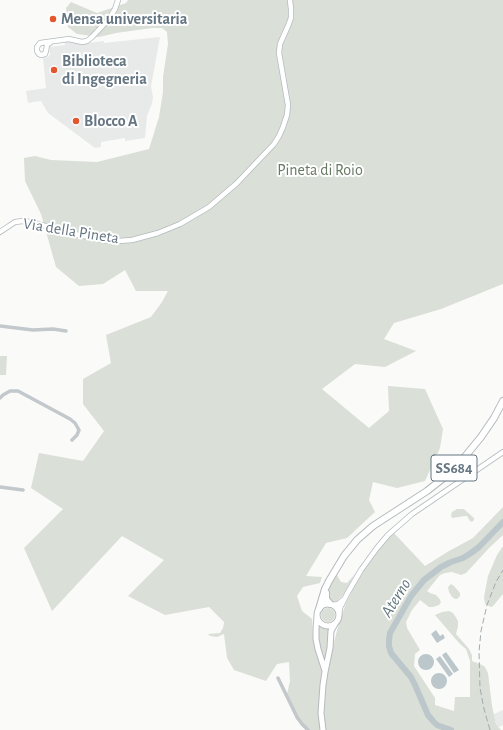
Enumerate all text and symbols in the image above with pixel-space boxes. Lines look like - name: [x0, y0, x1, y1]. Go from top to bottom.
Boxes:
- place label: Mensa universitaria: [61, 9, 187, 29]
- marker: Mensa universitaria: [48, 14, 58, 24]
- place label: Biblioteca di Ingegneria: [62, 51, 147, 89]
- marker: Biblioteca di Ingegneria: [49, 65, 59, 75]
- place label: Blocco A: [84, 111, 138, 131]
- marker: Blocco A: [71, 116, 81, 126]
- park label: Pineta di Roio: [277, 160, 363, 180]
- street label: Via della Pineta: [22, 214, 120, 248]
- road number: SS684: [431, 455, 477, 481]
- water label: Aterno: [376, 575, 416, 621]

